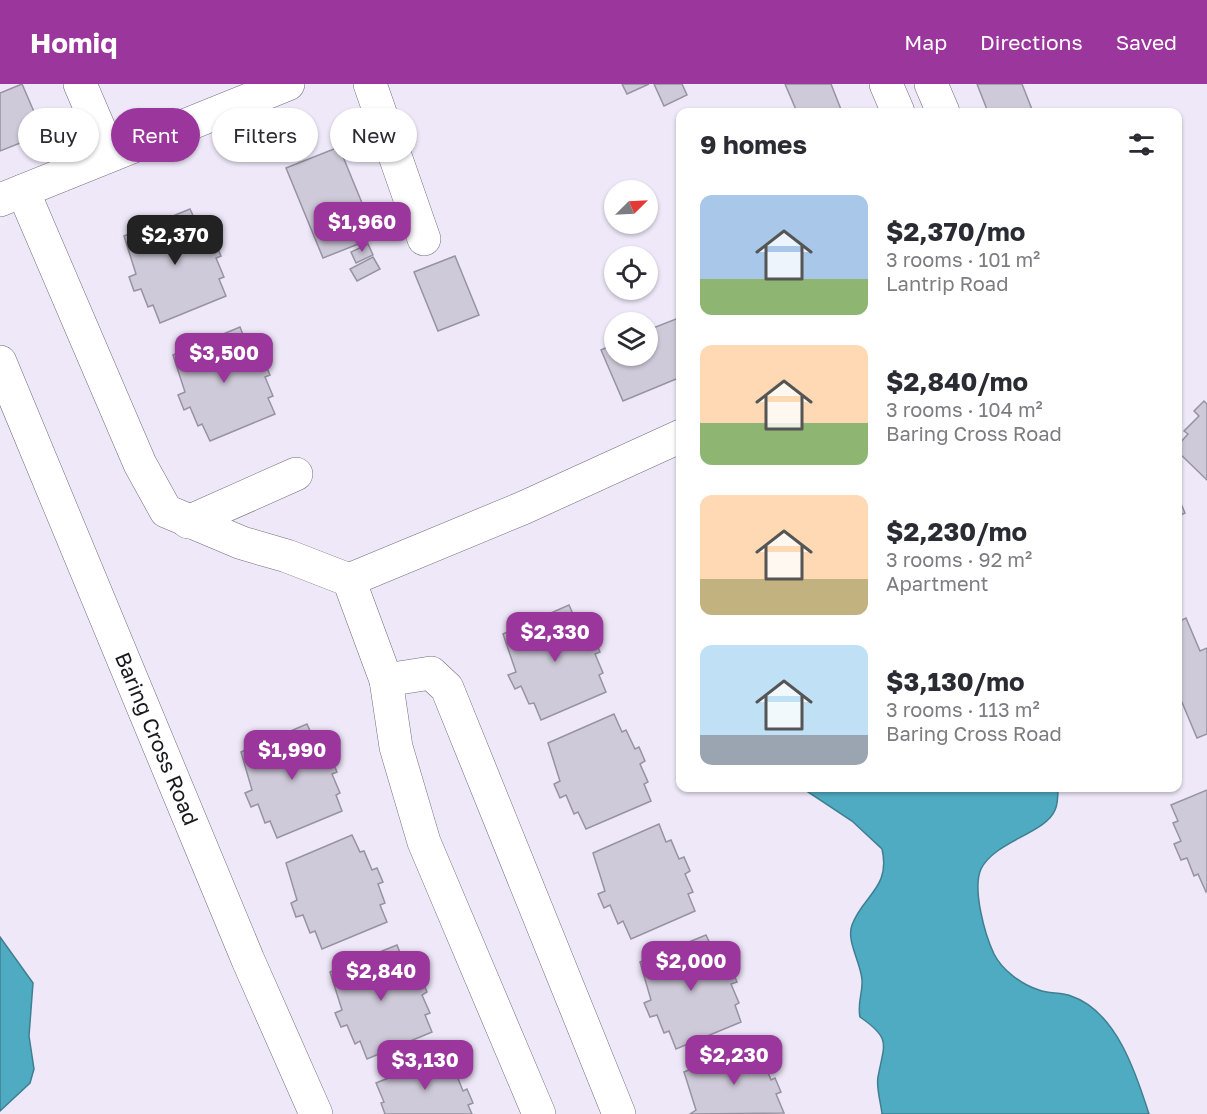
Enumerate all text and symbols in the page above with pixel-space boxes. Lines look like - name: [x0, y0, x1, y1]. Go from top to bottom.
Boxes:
- text: Homiq: [30, 26, 117, 59]
- text: Map: [904, 29, 947, 55]
- text: Directions: [980, 29, 1083, 55]
- text: Saved: [1116, 29, 1177, 55]
- chip: Buy: [18, 108, 99, 162]
- chip: Rent: [111, 108, 200, 162]
- chip: Filters: [212, 108, 318, 162]
- chip: New: [330, 108, 417, 162]
- icon: filters: [1125, 128, 1158, 161]
- text: 9 homes: [700, 129, 807, 160]
- north arrow: [604, 180, 658, 234]
- map controls: [604, 180, 658, 366]
- pin: $1,960: [313, 202, 411, 253]
- text: $1,960: [328, 209, 396, 233]
- pin: $2,370: [126, 215, 224, 266]
- text: $2,370/mo: [886, 216, 1025, 247]
- icon: home: [748, 219, 820, 291]
- text: $2,370: [141, 222, 209, 246]
- button: locate: [604, 246, 658, 300]
- text: 3 rooms · 101 m²: [886, 247, 1040, 271]
- text: Lantrip Road: [886, 271, 1008, 295]
- button: layers: [604, 312, 658, 366]
- pin: $3,500: [175, 333, 273, 384]
- text: $3,500: [189, 340, 259, 364]
- text: $2,840/mo: [886, 366, 1028, 397]
- icon: home: [748, 369, 820, 441]
- text: 3 rooms · 104 m²: [886, 397, 1043, 421]
- text: Baring Cross Road: [886, 421, 1062, 445]
- text: $2,230/mo: [886, 516, 1027, 547]
- icon: home: [748, 519, 820, 591]
- text: 3 rooms · 92 m²: [886, 547, 1032, 571]
- text: Apartment: [886, 571, 989, 595]
- pin: $2,330: [506, 612, 604, 663]
- text: $2,330: [520, 619, 590, 643]
- street label: Baring Cross Road: [110, 648, 205, 829]
- text: $3,130/mo: [886, 666, 1025, 697]
- icon: home: [748, 669, 820, 741]
- text: 3 rooms · 113 m²: [886, 697, 1040, 721]
- text: Baring Cross Road: [886, 721, 1062, 745]
- pin: $1,990: [243, 730, 341, 781]
- text: $1,990: [258, 737, 326, 761]
- pin: $2,000: [642, 941, 740, 992]
- text: $2,000: [656, 948, 727, 972]
- pin: $2,840: [332, 951, 430, 1002]
- text: $2,840: [346, 958, 416, 982]
- pin: $2,230: [685, 1035, 783, 1086]
- pin: $3,130: [376, 1040, 474, 1091]
- text: $2,230: [699, 1042, 769, 1066]
- text: $3,130: [391, 1047, 459, 1071]

